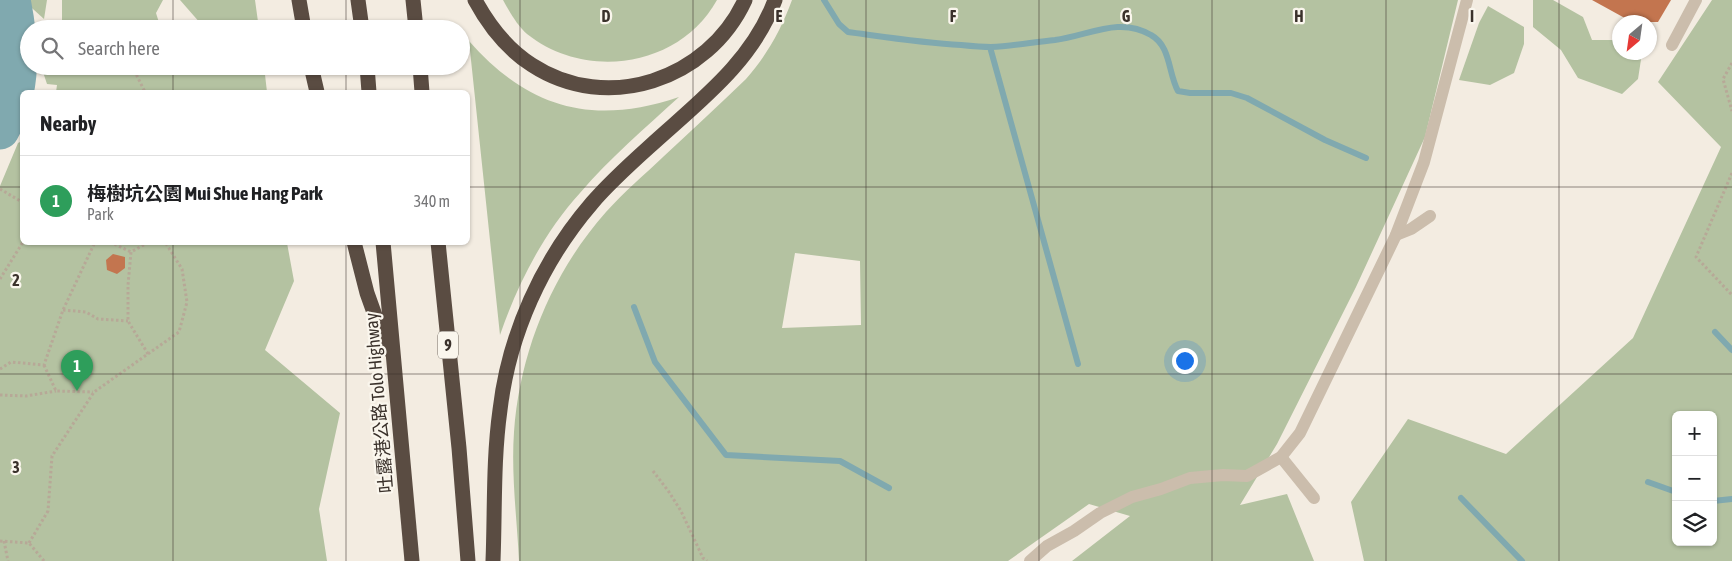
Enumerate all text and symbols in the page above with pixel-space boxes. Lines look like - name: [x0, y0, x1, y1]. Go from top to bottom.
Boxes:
- text: D: [602, 7, 611, 25]
- text: E: [776, 7, 783, 25]
- text: F: [950, 7, 957, 25]
- text: G: [1122, 7, 1131, 25]
- text: H: [1294, 7, 1304, 25]
- text: I: [1470, 7, 1474, 25]
- north arrow: [1612, 15, 1657, 60]
- search box: [20, 20, 470, 75]
- icon: search: [38, 34, 66, 62]
- text: Search here: [78, 37, 160, 59]
- text: Nearby: [40, 111, 96, 135]
- text: 梅樹坑公園 Mui Shue Hang Park: [87, 182, 323, 204]
- text: 1: [52, 192, 60, 210]
- text: 340 m: [414, 192, 450, 210]
- text: Park: [87, 205, 114, 223]
- text: 2: [12, 271, 20, 289]
- street label: 吐露港公路 Tolo Highway: [360, 312, 397, 494]
- road number: 9: [438, 332, 458, 358]
- your location: [1172, 348, 1198, 374]
- pin: 1: [61, 350, 93, 391]
- map controls: [1672, 411, 1717, 546]
- button: +: [1672, 411, 1717, 456]
- button: −: [1672, 456, 1717, 501]
- text: 3: [12, 458, 20, 476]
- button: layers: [1672, 501, 1717, 546]

